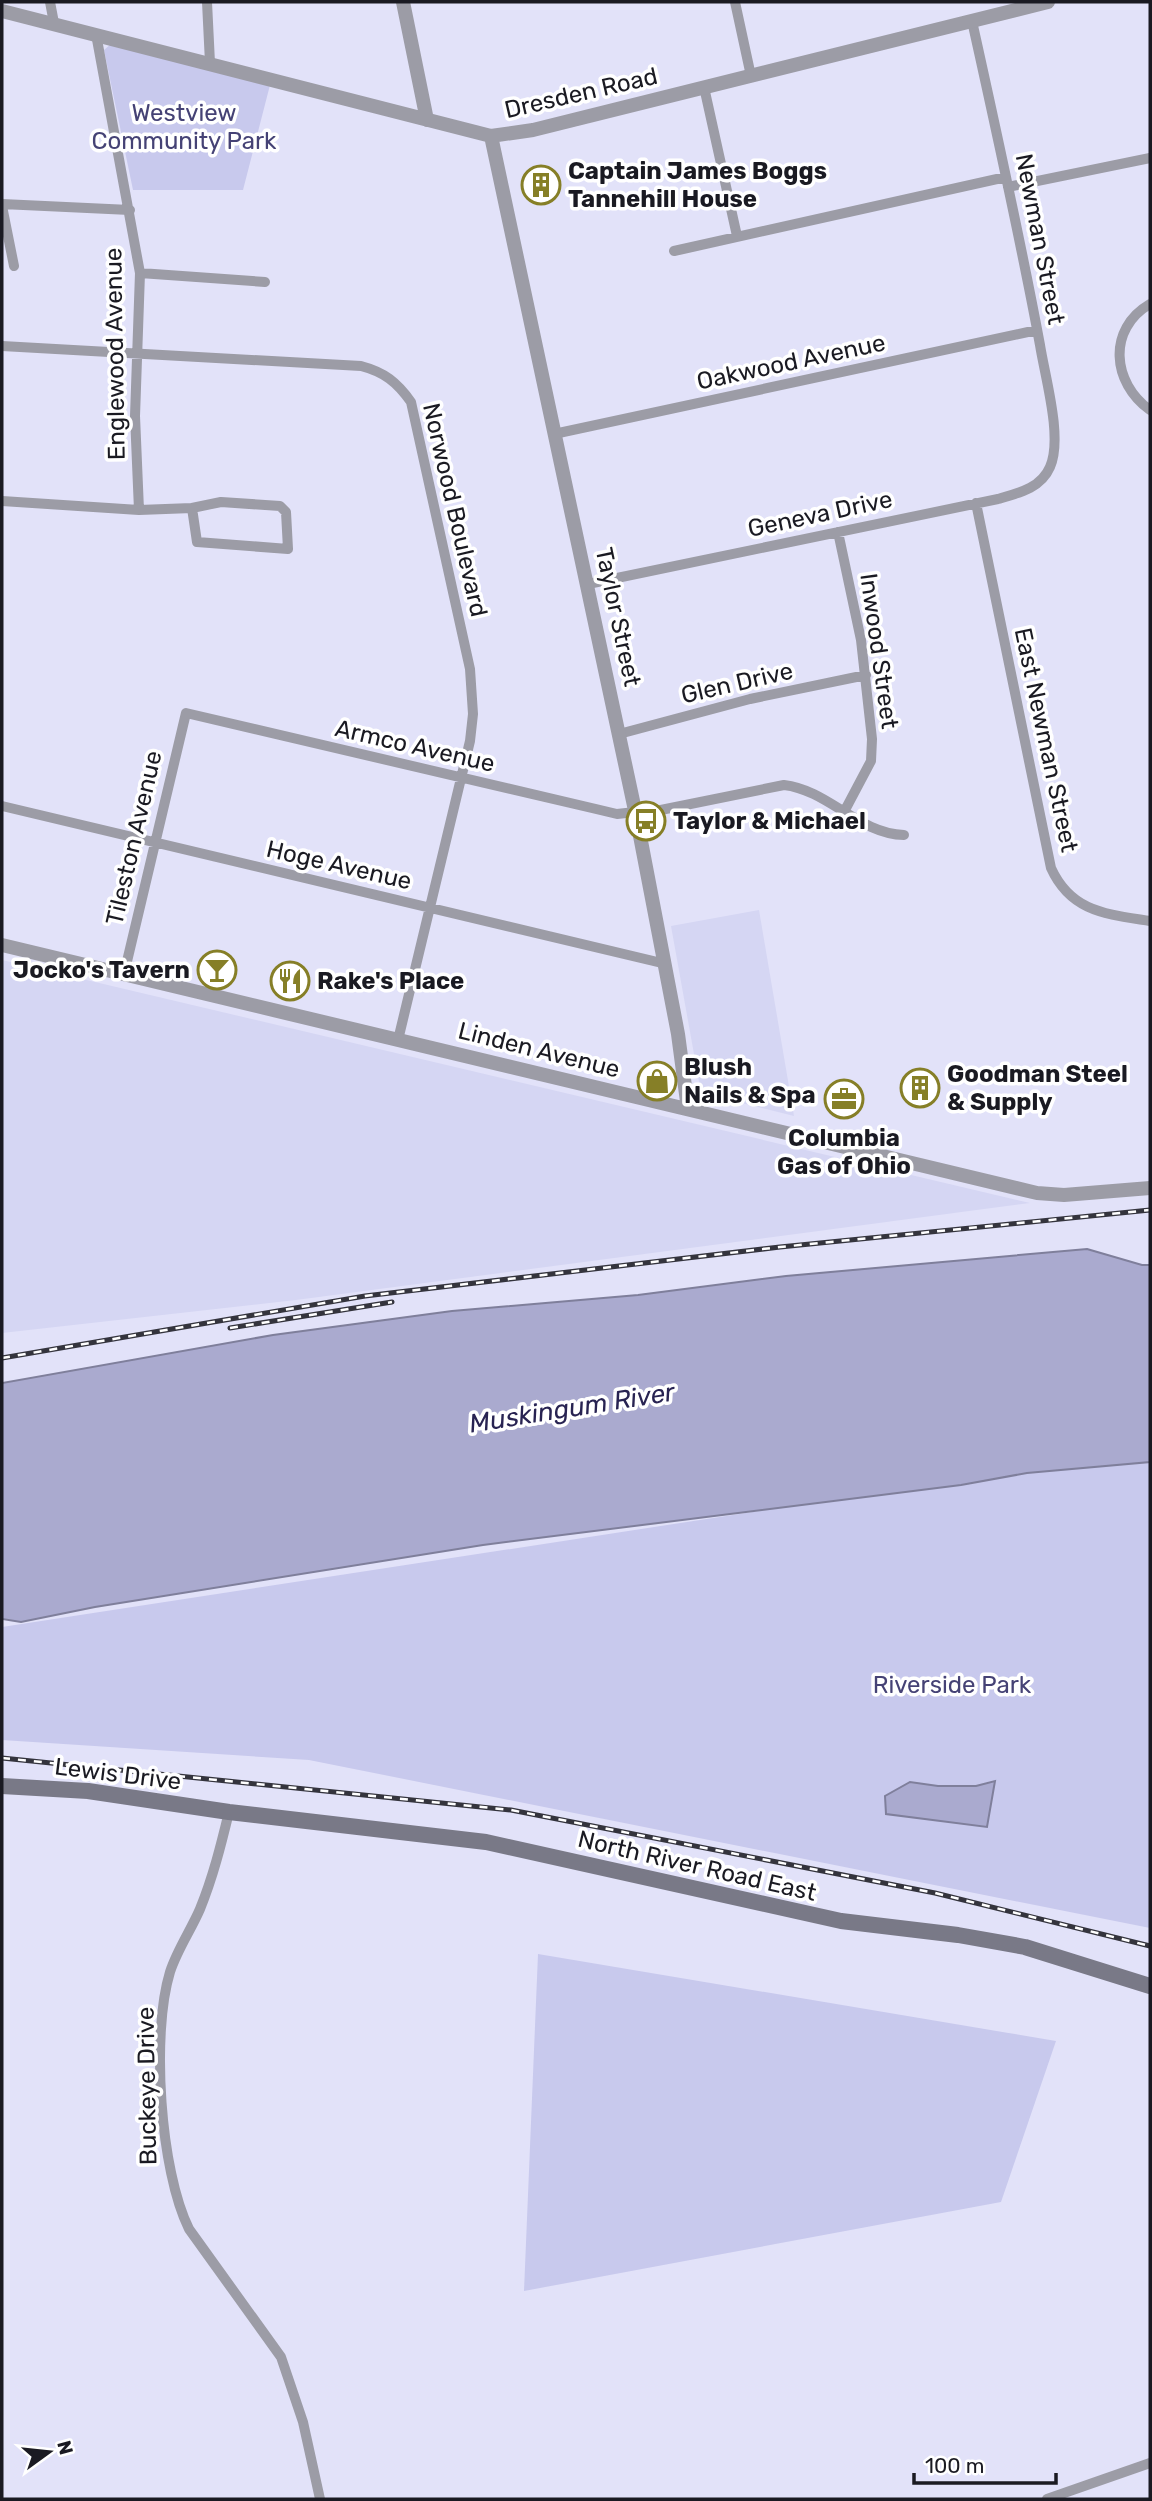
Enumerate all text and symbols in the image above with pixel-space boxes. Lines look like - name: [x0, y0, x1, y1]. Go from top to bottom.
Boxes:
- street label: Dresden Road: [502, 62, 660, 124]
- park label: Westview Community Park: [91, 99, 277, 155]
- street label: Newman Street: [1010, 151, 1070, 327]
- place label: Captain James Boggs Tannehill House: [568, 157, 827, 213]
- building icon: Captain James Boggs Tannehill House: [520, 164, 562, 206]
- street label: Englewood Avenue: [99, 248, 131, 460]
- street label: Oakwood Avenue: [694, 328, 888, 396]
- street label: Norwood Boulevard: [417, 400, 493, 620]
- street label: Geneva Drive: [745, 485, 895, 543]
- street label: Taylor Street: [590, 545, 646, 689]
- street label: Inwood Street: [854, 571, 904, 731]
- street label: East Newman Street: [1009, 625, 1083, 855]
- street label: Glen Drive: [678, 657, 796, 709]
- street label: Armco Avenue: [333, 714, 497, 778]
- street label: Tileston Avenue: [100, 748, 168, 928]
- bus stop icon: Taylor & Michael: [625, 800, 667, 842]
- place label: Taylor & Michael: [673, 807, 866, 835]
- street label: Hoge Avenue: [264, 835, 414, 895]
- bar icon: Jocko's Tavern: [196, 949, 238, 991]
- place label: Jocko's Tavern: [13, 956, 190, 984]
- restaurant icon: Rake's Place: [269, 960, 311, 1002]
- place label: Rake's Place: [317, 967, 464, 995]
- street label: Linden Avenue: [455, 1016, 623, 1084]
- place label: Blush Nails & Spa: [684, 1053, 816, 1109]
- shop icon: Blush Nails & Spa: [636, 1060, 678, 1102]
- place label: Goodman Steel & Supply: [947, 1060, 1128, 1116]
- building icon: Goodman Steel & Supply: [899, 1067, 941, 1109]
- office icon: Columbia Gas of Ohio: [823, 1078, 865, 1120]
- place label: Columbia Gas of Ohio: [777, 1124, 911, 1180]
- water label: Muskingum River: [467, 1376, 678, 1440]
- park label: Riverside Park: [873, 1671, 1032, 1699]
- street label: Lewis Drive: [53, 1752, 183, 1796]
- street label: North River Road East: [575, 1825, 819, 1907]
- street label: Buckeye Drive: [132, 2007, 162, 2165]
- north arrow: [14, 2417, 84, 2487]
- text: N: [52, 2438, 78, 2457]
- scale bar: [914, 2442, 1056, 2486]
- text: 100 m: [925, 2453, 984, 2478]

